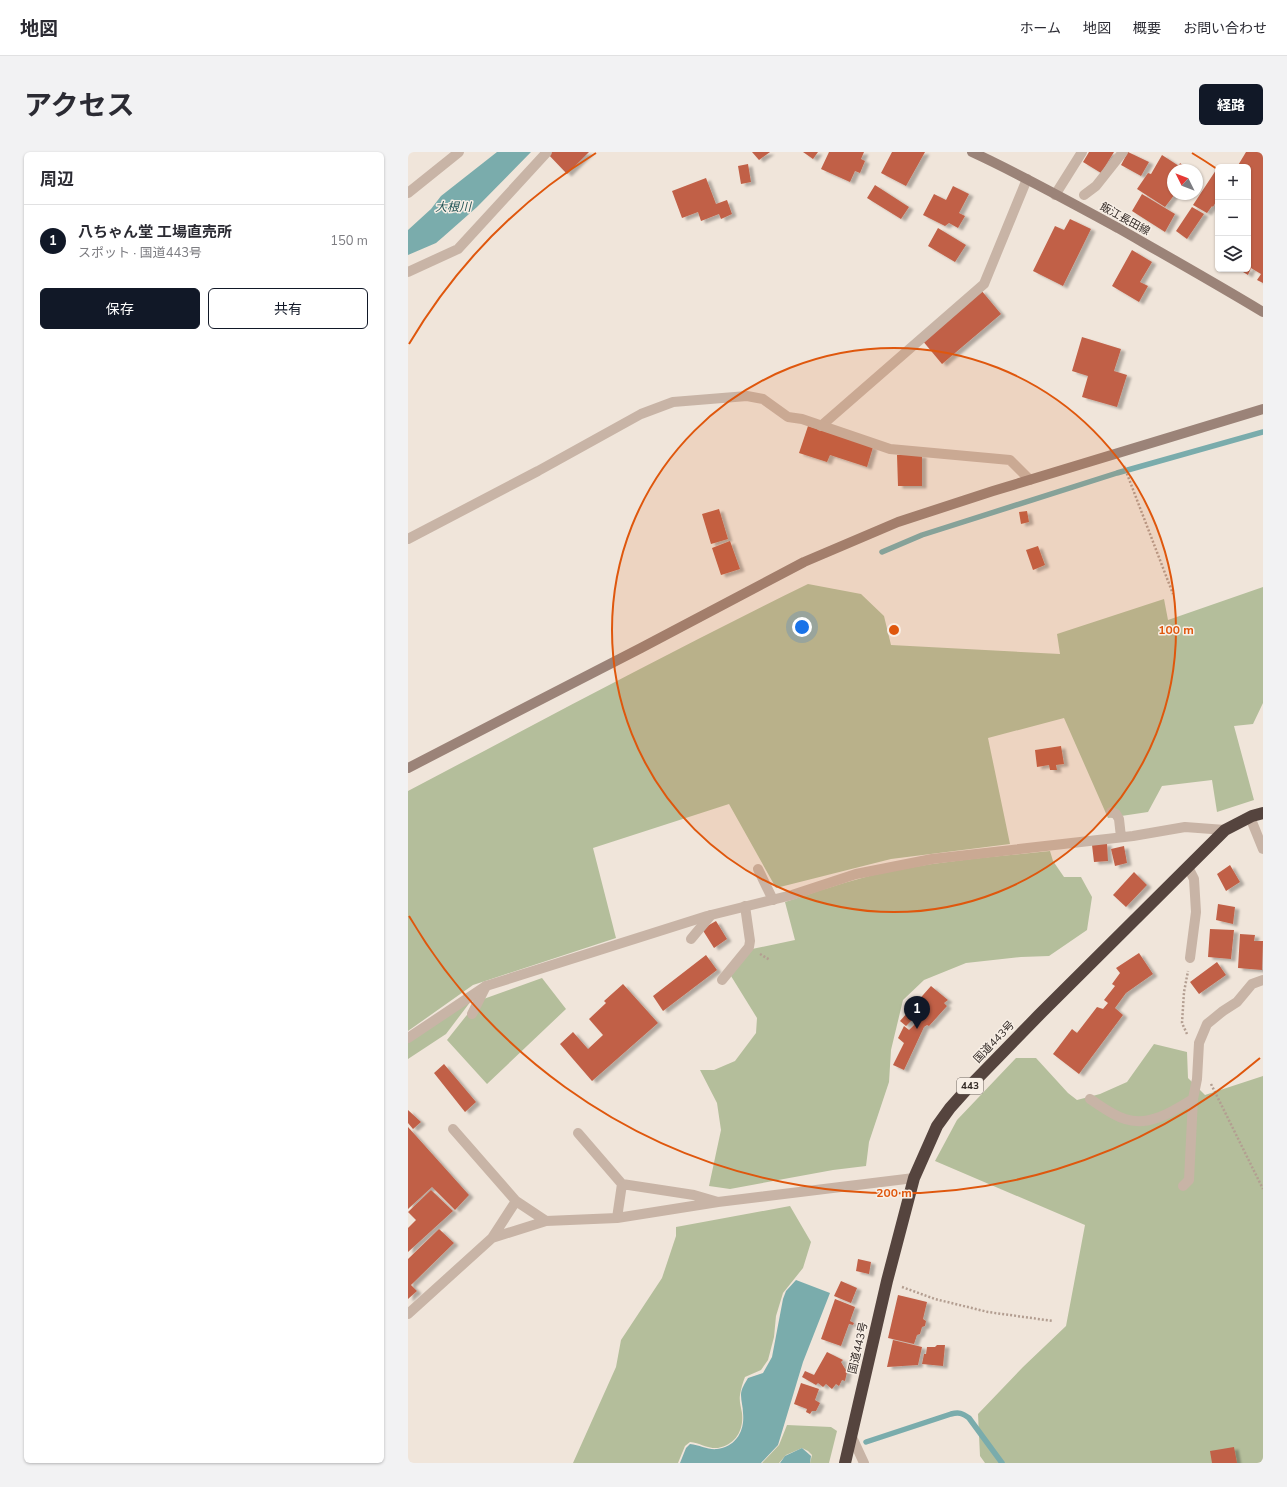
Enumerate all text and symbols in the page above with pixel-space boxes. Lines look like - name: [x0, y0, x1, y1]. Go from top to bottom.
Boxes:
- text: 地図: [20, 16, 58, 42]
- text: ホーム: [1019, 19, 1061, 38]
- text: 地図: [1083, 19, 1111, 38]
- text: 概要: [1133, 19, 1161, 38]
- text: お問い合わせ: [1183, 19, 1267, 38]
- button: 経路: [1199, 84, 1263, 125]
- text: アクセス: [24, 87, 135, 125]
- north arrow: [1167, 164, 1203, 200]
- map controls: [1215, 164, 1251, 272]
- button: +: [1215, 164, 1251, 200]
- text: 周辺: [40, 168, 74, 191]
- water label: 大根川: [435, 199, 473, 215]
- street label: 飯江長田線: [1097, 199, 1153, 239]
- button: −: [1215, 200, 1251, 236]
- text: 八ちゃん堂 工場直売所: [78, 222, 232, 242]
- text: 1: [49, 232, 57, 250]
- text: 150 m: [330, 232, 368, 250]
- button: layers: [1215, 236, 1251, 272]
- text: スポット · 国道443号: [78, 244, 202, 262]
- button: 保存: [40, 288, 200, 329]
- button: 共有: [208, 288, 368, 329]
- your location: [792, 617, 812, 637]
- text: 100 m: [1158, 622, 1194, 638]
- centre of rings: [887, 623, 901, 637]
- pin: 1: [904, 996, 930, 1029]
- street label: 国道443号: [970, 1018, 1018, 1066]
- road number: 443: [957, 1078, 983, 1094]
- text: 200 m: [876, 1185, 912, 1201]
- street label: 国道443号: [845, 1321, 871, 1375]

